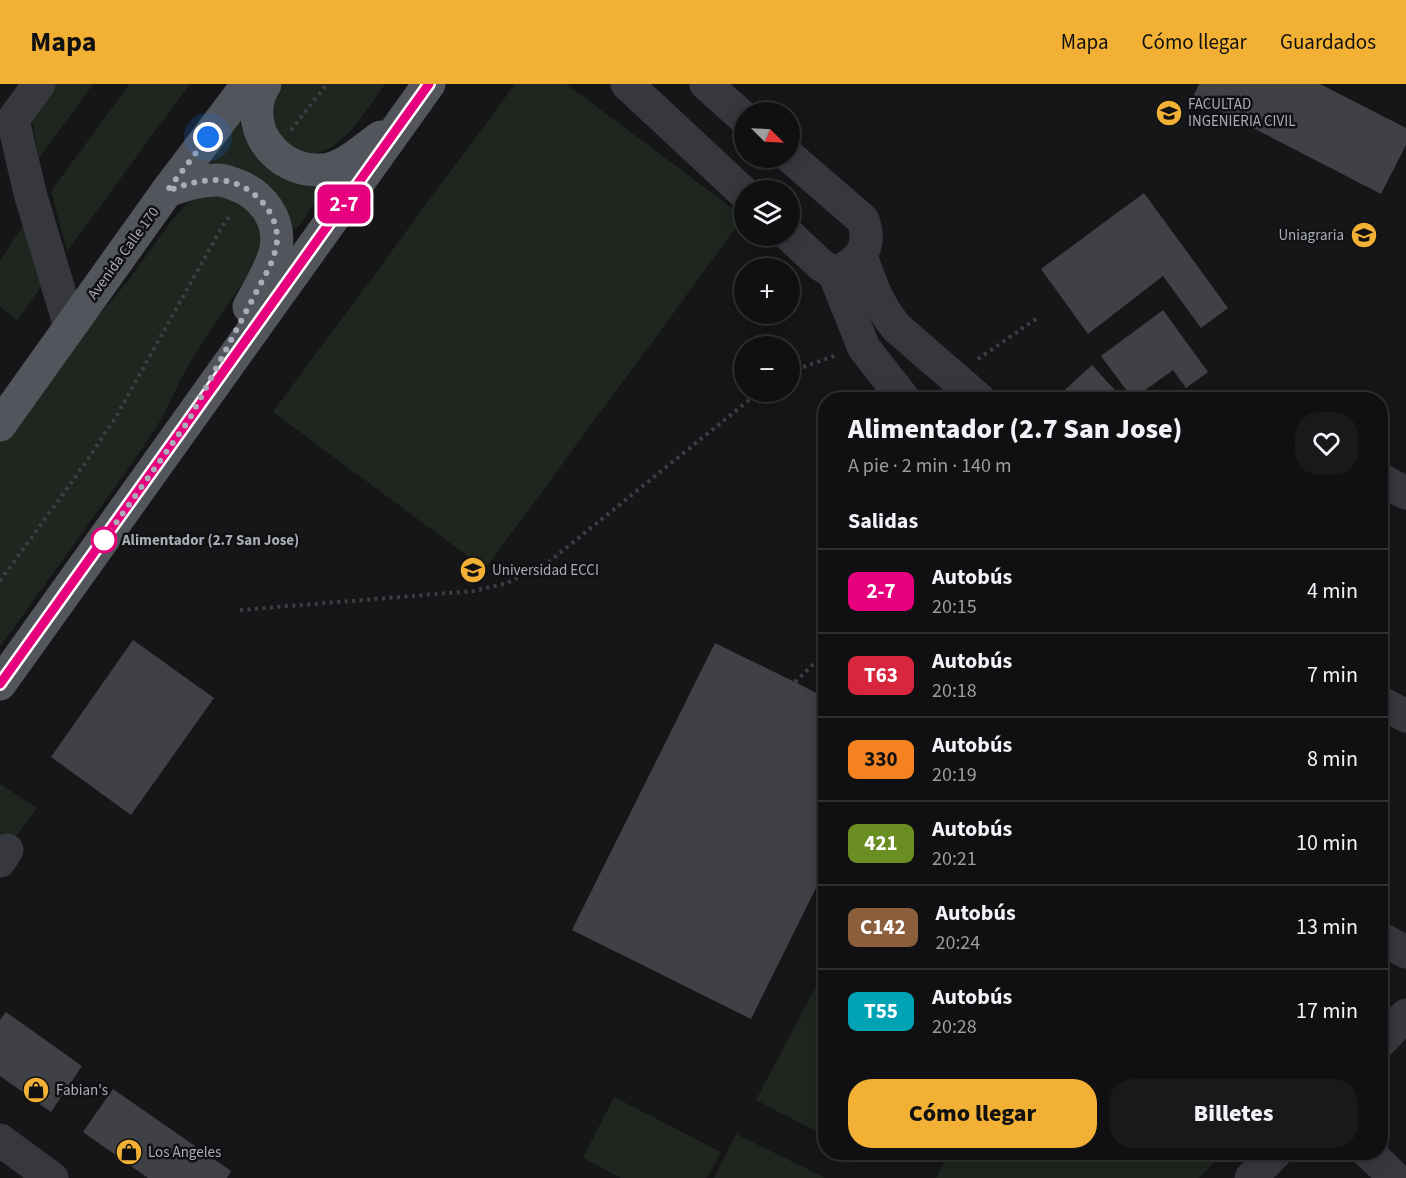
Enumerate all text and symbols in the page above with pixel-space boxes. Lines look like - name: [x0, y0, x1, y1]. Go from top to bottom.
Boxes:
- text: Mapa: [30, 22, 97, 62]
- text: Mapa: [1061, 27, 1109, 57]
- text: Cómo llegar: [1142, 27, 1247, 57]
- text: Guardados: [1280, 27, 1376, 57]
- place label: FACULTAD INGENIERIA CIVIL: [1188, 94, 1295, 132]
- school or university icon: FACULTAD INGENIERIA CIVIL: [1154, 98, 1184, 128]
- north arrow: [734, 102, 800, 168]
- map controls: [734, 102, 800, 402]
- your location: [193, 122, 223, 152]
- button: layers: [734, 180, 800, 246]
- line badge: 2-7: [310, 184, 379, 224]
- text: 2-7: [329, 189, 359, 219]
- street label: Avenida Calle 170: [83, 203, 164, 304]
- school or university icon: Uniagraria: [1349, 220, 1379, 250]
- place label: Uniagraria: [1278, 225, 1344, 246]
- button: +: [734, 258, 800, 324]
- button: −: [734, 336, 800, 402]
- text: Alimentador (2.7 San Jose): [848, 409, 1182, 449]
- button: heart: [1295, 412, 1358, 475]
- text: A pie · 2 min · 140 m: [848, 452, 1012, 480]
- text: Salidas: [848, 505, 918, 537]
- marker: Alimentador (2.7 San Jose): [91, 527, 117, 553]
- place label: Alimentador (2.7 San Jose): [121, 530, 299, 551]
- school or university icon: Universidad ECCI: [458, 555, 488, 585]
- place label: Universidad ECCI: [492, 560, 599, 581]
- text: Autobús: [932, 561, 1012, 593]
- text: 4 min: [1307, 575, 1358, 607]
- text: 2-7: [866, 576, 896, 606]
- text: 20:15: [932, 593, 977, 621]
- text: Autobús: [932, 645, 1012, 677]
- text: 7 min: [1307, 659, 1358, 691]
- text: T63: [864, 660, 898, 690]
- text: 20:18: [932, 677, 977, 705]
- text: Autobús: [932, 729, 1012, 761]
- text: 8 min: [1307, 743, 1358, 775]
- text: 330: [864, 744, 898, 774]
- text: 20:19: [932, 761, 977, 789]
- text: Autobús: [932, 813, 1012, 845]
- text: 10 min: [1296, 827, 1358, 859]
- text: 421: [864, 828, 898, 858]
- text: 20:21: [932, 845, 977, 873]
- text: Autobús: [936, 897, 1016, 929]
- text: 13 min: [1296, 911, 1358, 943]
- text: C142: [860, 912, 906, 942]
- text: 20:24: [936, 929, 980, 957]
- text: Autobús: [932, 981, 1012, 1013]
- text: 17 min: [1296, 995, 1358, 1027]
- text: T55: [864, 996, 898, 1026]
- text: 20:28: [932, 1013, 977, 1041]
- shop icon: Fabian's: [21, 1075, 51, 1105]
- button: Cómo llegar: [848, 1079, 1097, 1148]
- button: Billetes: [1109, 1079, 1358, 1148]
- place label: Fabian's: [56, 1080, 108, 1101]
- shop icon: Los Angeles: [114, 1137, 144, 1167]
- place label: Los Angeles: [148, 1142, 221, 1163]

